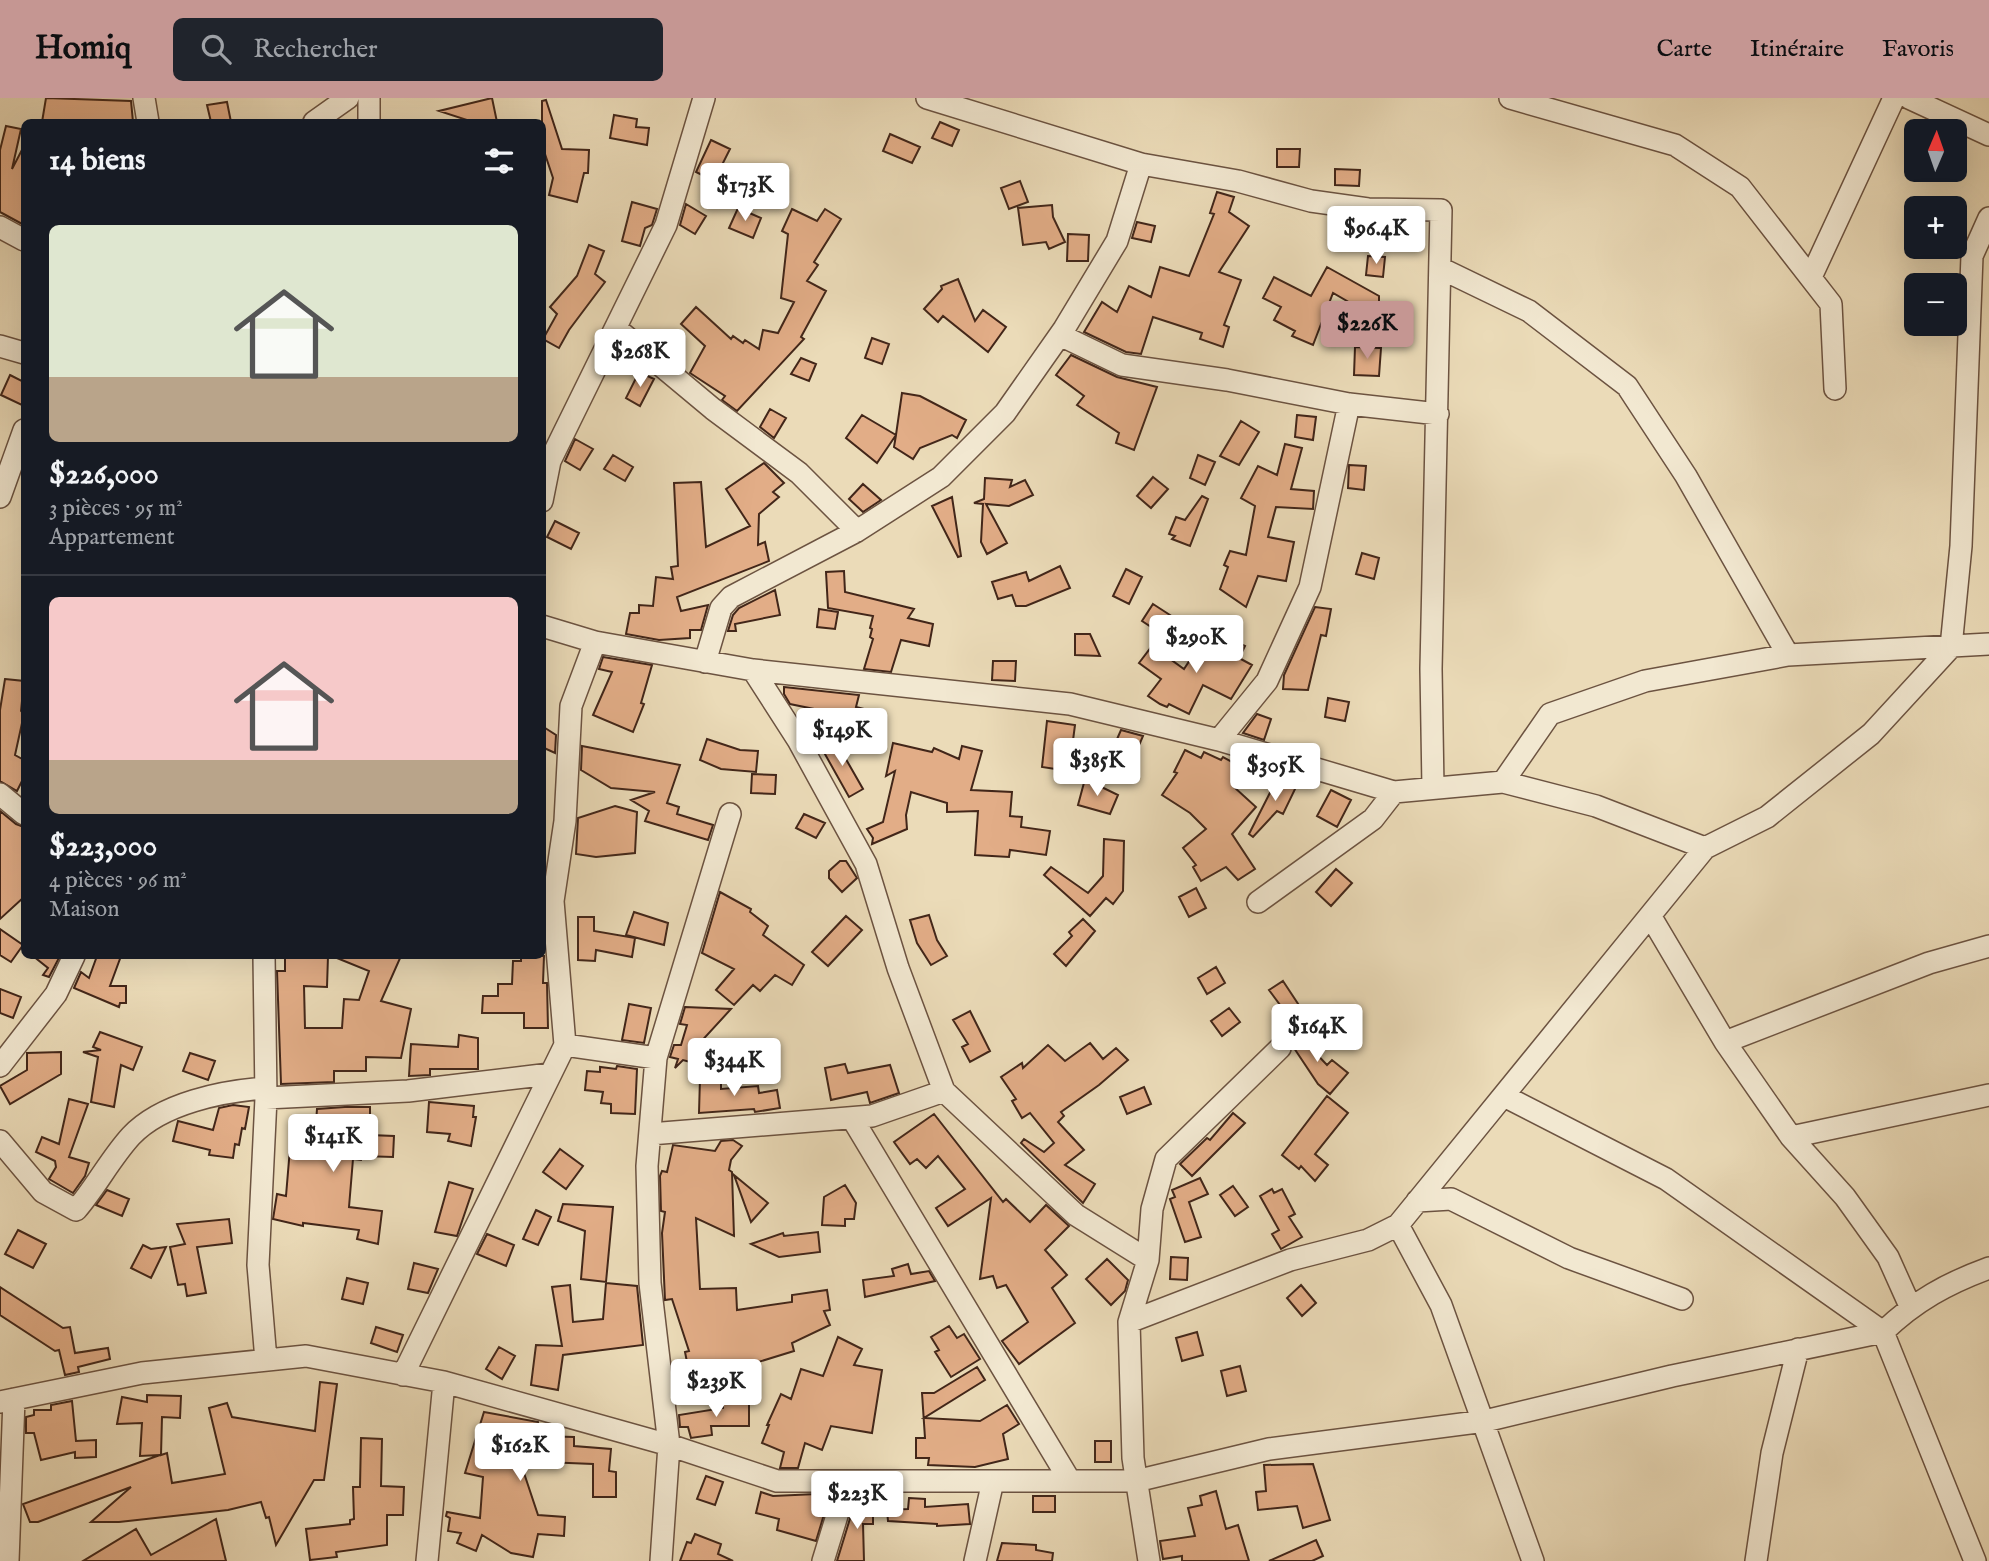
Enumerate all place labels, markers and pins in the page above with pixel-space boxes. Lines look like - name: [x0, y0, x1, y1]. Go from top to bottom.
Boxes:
- pin: $173K: [696, 164, 794, 223]
- pin: $96.4K: [1319, 206, 1433, 266]
- pin: $226K: [1318, 302, 1416, 361]
- pin: $268K: [591, 330, 689, 389]
- pin: $290K: [1147, 616, 1245, 675]
- pin: $149K: [793, 708, 891, 768]
- pin: $385K: [1048, 738, 1146, 798]
- pin: $305K: [1226, 744, 1324, 803]
- pin: $164K: [1268, 1004, 1366, 1064]
- pin: $344K: [685, 1038, 783, 1098]
- pin: $141K: [284, 1114, 382, 1174]
- pin: $239K: [667, 1360, 765, 1419]
- pin: $162K: [471, 1424, 569, 1483]
- pin: $223K: [808, 1472, 906, 1531]

